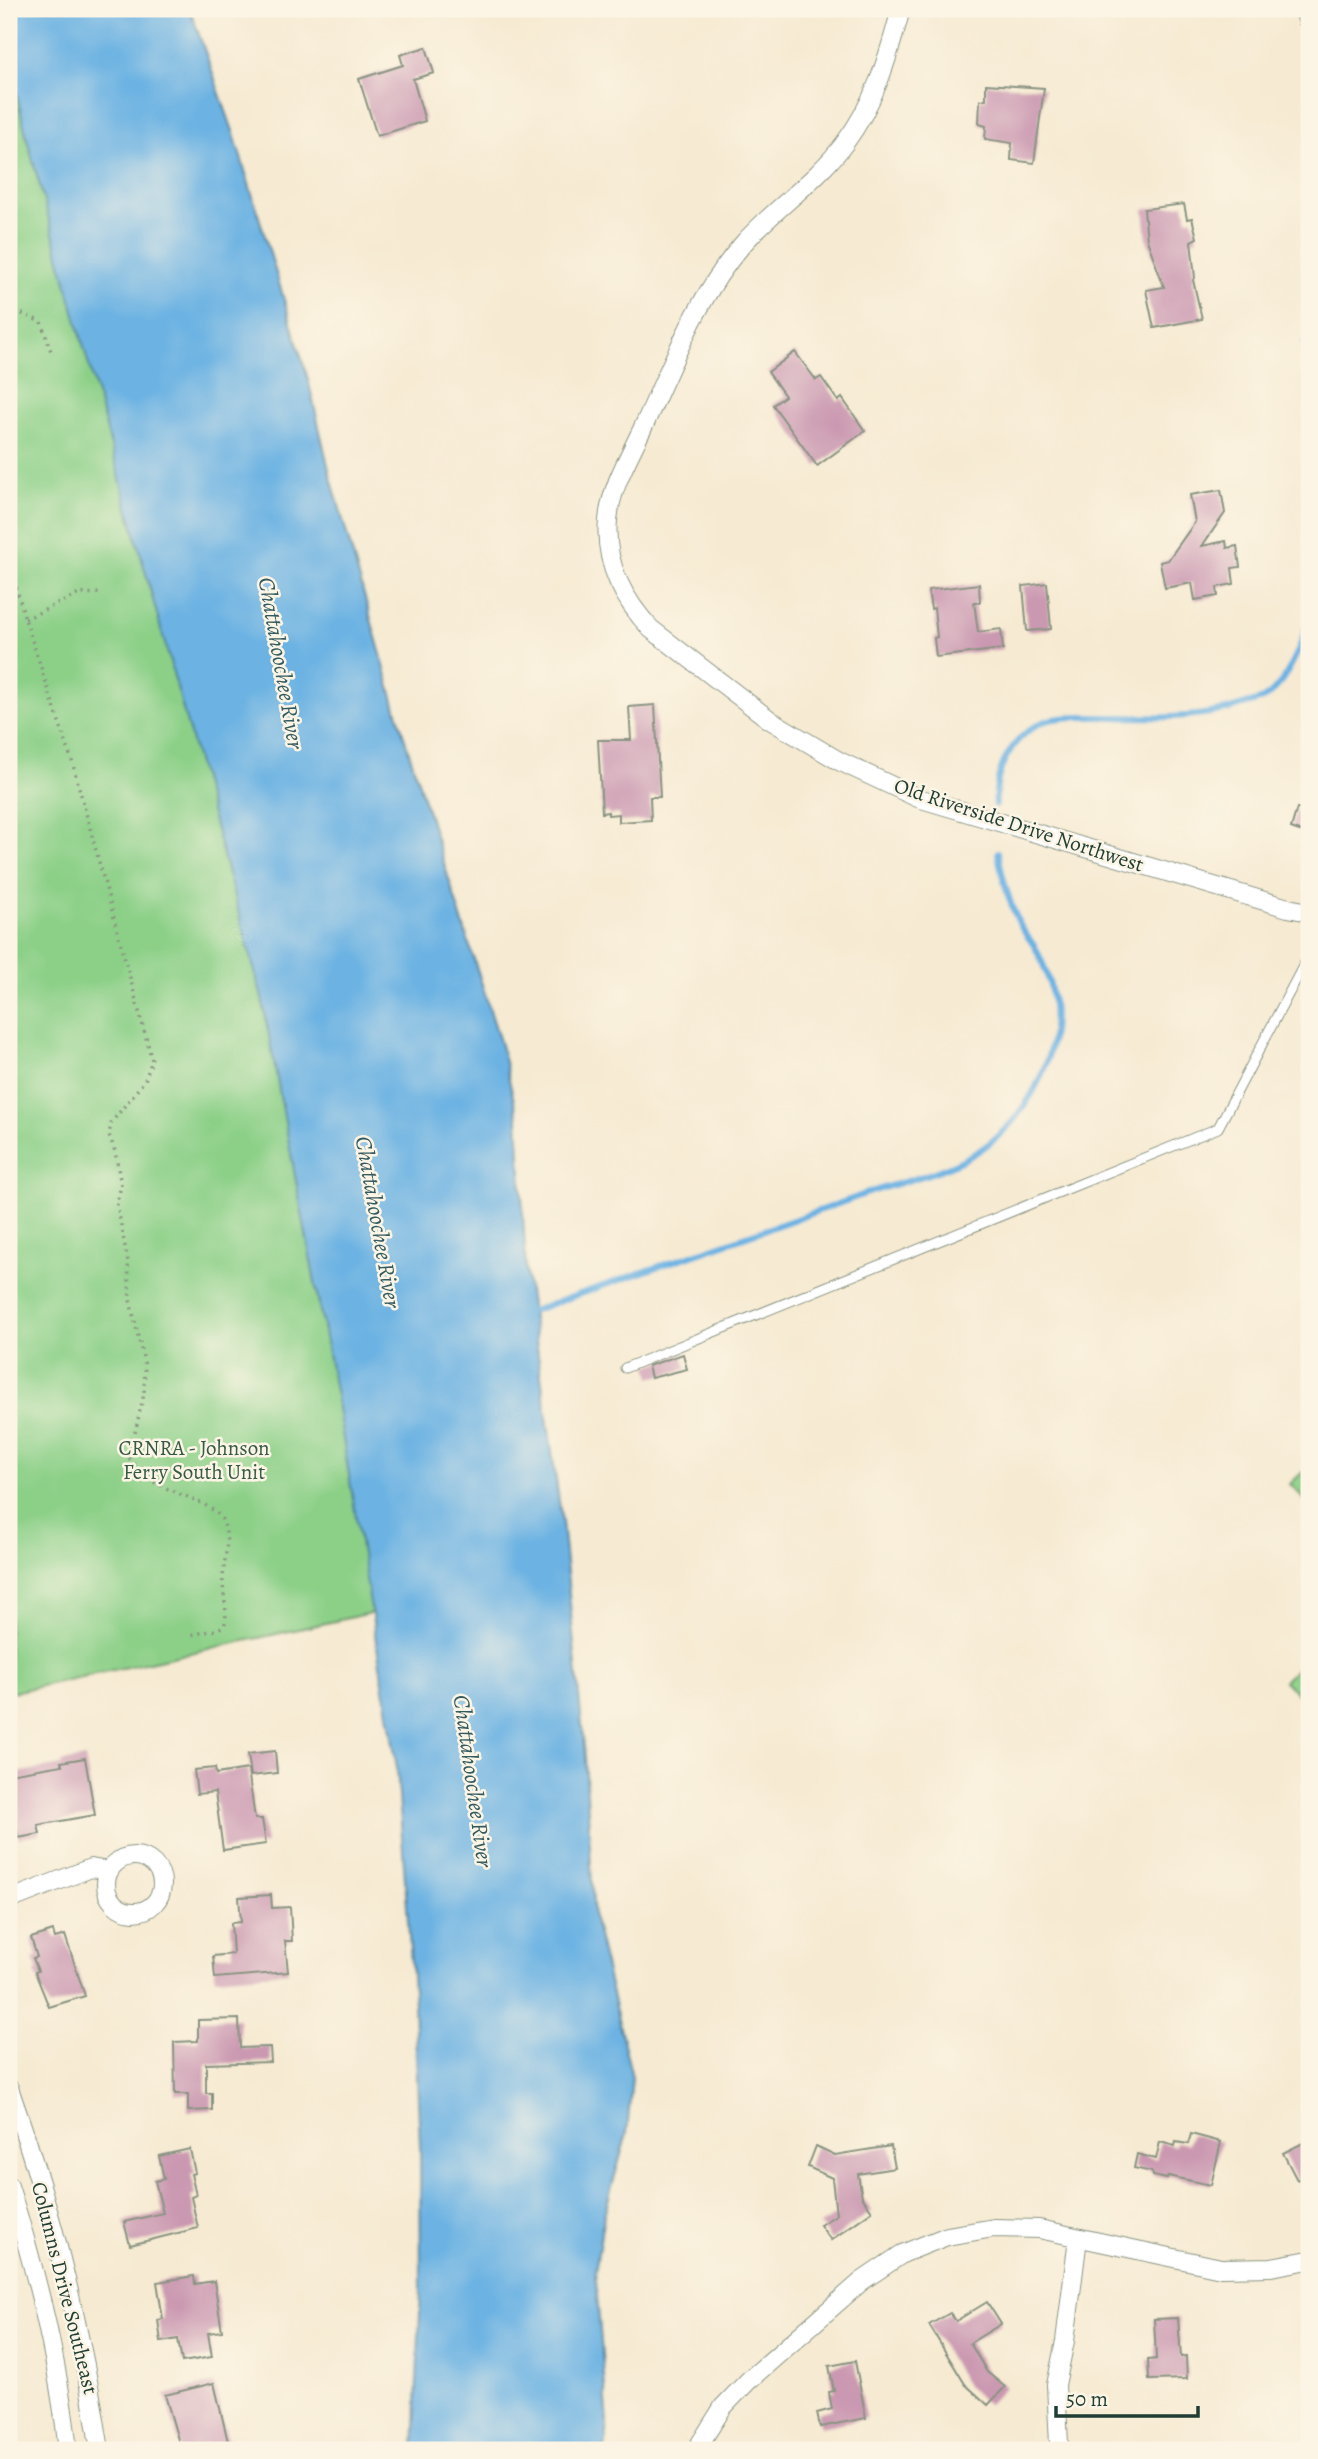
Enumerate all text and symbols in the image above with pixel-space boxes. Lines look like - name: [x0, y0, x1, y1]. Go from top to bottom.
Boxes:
- water label: Chattahoochee River: [251, 575, 312, 752]
- street label: Old Riverside Drive Northwest: [891, 771, 1147, 879]
- water label: Chattahoochee River: [348, 1134, 409, 1311]
- park label: CRNRA - Johnson Ferry South Unit: [118, 1434, 270, 1486]
- water label: Chattahoochee River: [446, 1693, 501, 1870]
- street label: Columns Drive Southeast: [25, 2179, 105, 2397]
- scale bar: [1056, 2375, 1197, 2419]
- text: 50 m: [1066, 2385, 1108, 2413]

